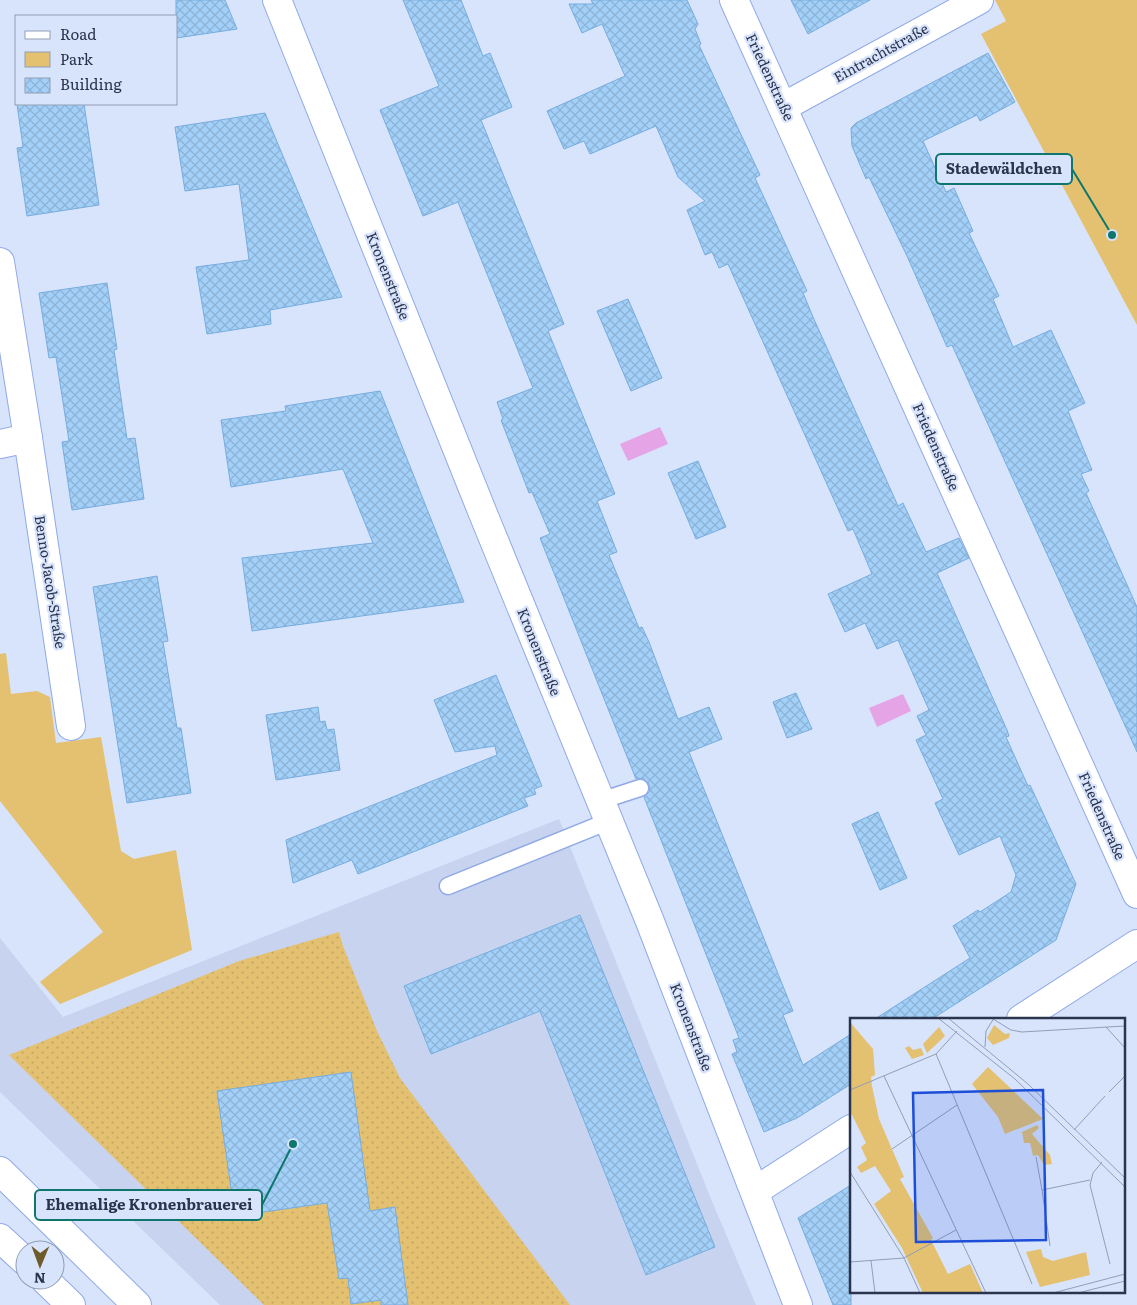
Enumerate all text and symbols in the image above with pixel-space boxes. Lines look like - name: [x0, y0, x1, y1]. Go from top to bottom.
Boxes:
- legend: [15, 15, 178, 105]
- street label: Eintrachtstraße: [830, 18, 931, 86]
- text: Road: [60, 22, 96, 45]
- street label: Friedenstraße: [742, 30, 800, 123]
- text: Park: [60, 47, 94, 70]
- text: Building: [60, 72, 122, 95]
- callout: Stadewäldchen: [936, 154, 1072, 184]
- text: Stadewäldchen: [946, 156, 1063, 179]
- street label: Kronenstraße: [362, 229, 416, 322]
- street label: Friedenstraße: [909, 400, 965, 494]
- street label: Benno-Jacob-Straße: [31, 514, 71, 650]
- street label: Kronenstraße: [513, 605, 567, 698]
- street label: Friedenstraße: [1075, 769, 1131, 863]
- street label: Kronenstraße: [666, 980, 718, 1074]
- inset map: [850, 1018, 1124, 1292]
- callout: Ehemalige Kronenbrauerei: [35, 1190, 262, 1220]
- text: Ehemalige Kronenbrauerei: [45, 1192, 253, 1215]
- north arrow: [15, 1240, 65, 1290]
- text: N: [33, 1269, 46, 1289]

